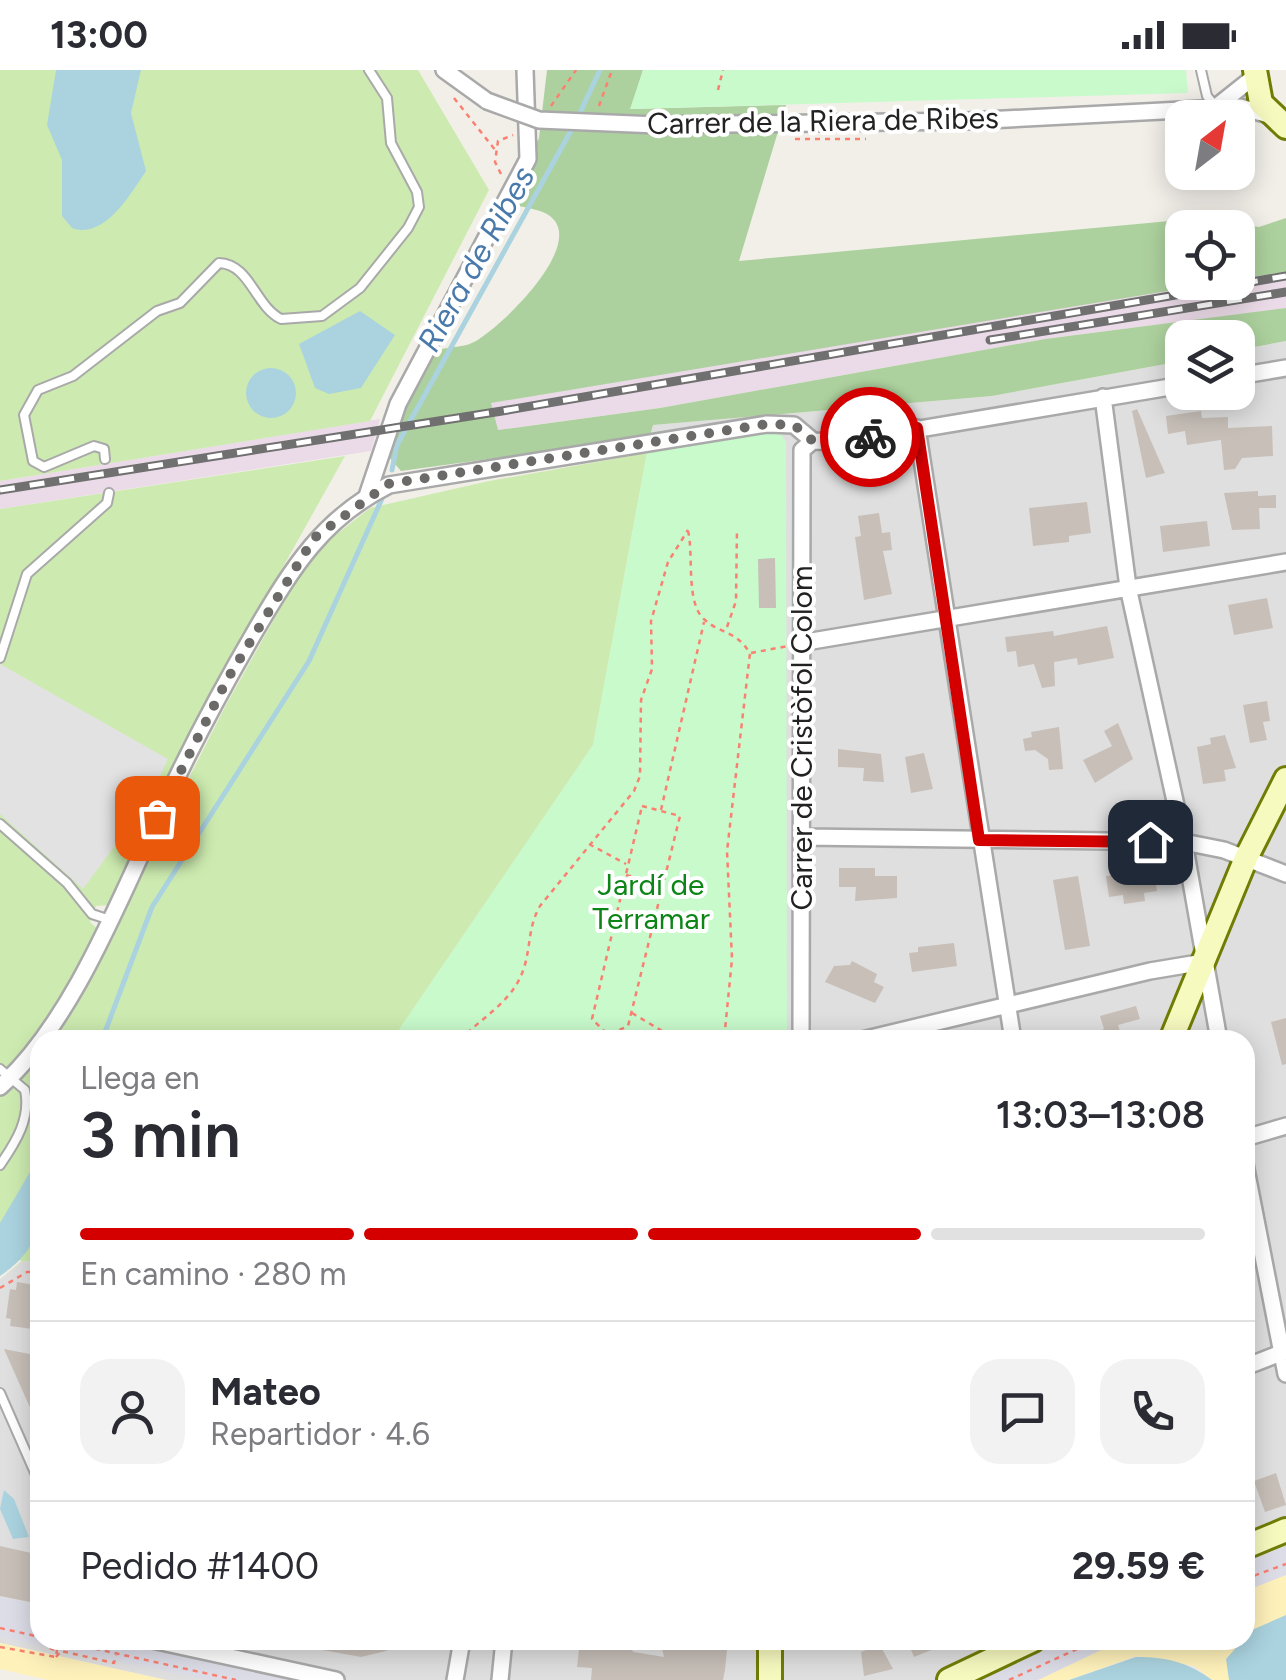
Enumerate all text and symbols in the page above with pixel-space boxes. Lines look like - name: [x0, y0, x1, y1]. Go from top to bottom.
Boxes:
- text: 13:00: [50, 12, 148, 58]
- street label: Carrer de la Riera de Ribes: [647, 99, 999, 142]
- north arrow: [1165, 100, 1255, 190]
- map controls: [1165, 100, 1255, 410]
- water label: Riera de Ribes: [410, 160, 542, 358]
- button: locate: [1165, 210, 1255, 300]
- button: layers: [1165, 320, 1255, 410]
- courier: [820, 387, 920, 487]
- icon: bike: [843, 410, 898, 465]
- street label: Carrer de Cristòfol Colom: [783, 566, 820, 910]
- pin: [115, 776, 200, 861]
- icon: bag: [130, 791, 185, 846]
- pin: [1108, 800, 1193, 885]
- icon: home: [1123, 815, 1178, 870]
- park label: Jardí de Terramar: [592, 866, 710, 937]
- text: Llega en: [80, 1059, 200, 1097]
- text: 13:03–13:08: [996, 1092, 1205, 1138]
- text: 3 min: [80, 1095, 241, 1173]
- text: En camino · 280 m: [80, 1255, 347, 1293]
- button: person: [80, 1359, 185, 1464]
- button: chat: [970, 1359, 1075, 1464]
- button: phone: [1100, 1359, 1205, 1464]
- text: Mateo: [210, 1369, 321, 1415]
- text: Repartidor · 4.6: [210, 1415, 430, 1453]
- text: Pedido #1400: [80, 1543, 319, 1589]
- text: 29.59 €: [1072, 1543, 1205, 1589]

